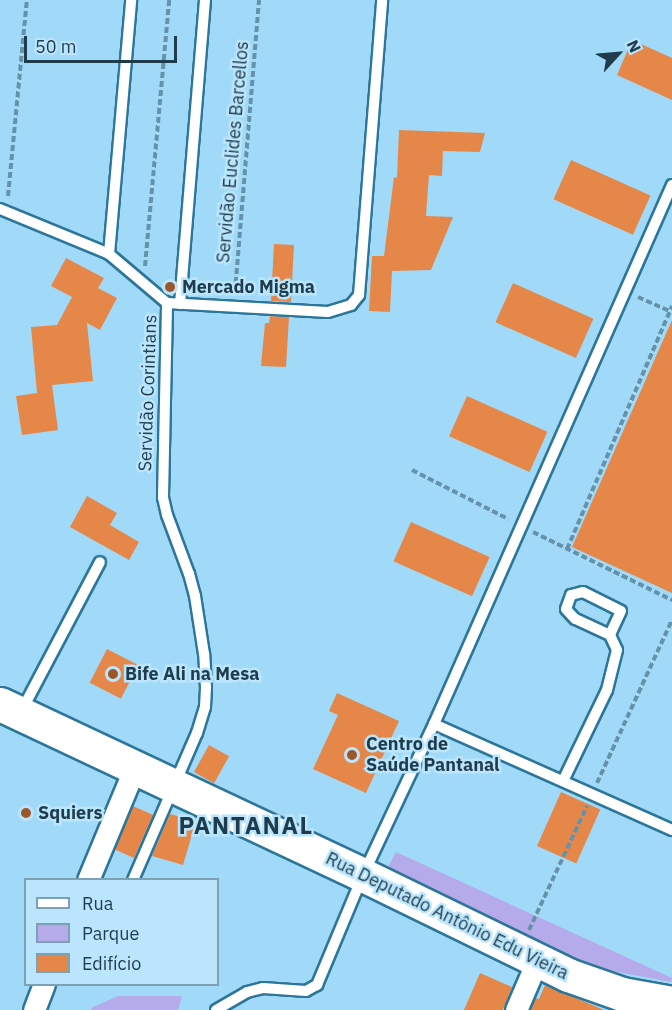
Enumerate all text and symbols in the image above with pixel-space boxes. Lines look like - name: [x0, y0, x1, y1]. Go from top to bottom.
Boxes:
- scale bar: [27, 24, 180, 62]
- north arrow: [588, 24, 648, 84]
- text: 50 m: [35, 35, 77, 58]
- text: N: [623, 37, 646, 56]
- street label: Servidão Euclides Barcellos: [213, 40, 253, 264]
- place label: Mercado Migma: [182, 276, 315, 298]
- marker: Mercado Migma: [163, 280, 177, 294]
- street label: Servidão Corintians: [134, 314, 162, 472]
- place label: Bife Ali na Mesa: [125, 663, 260, 685]
- marker: Bife Ali na Mesa: [106, 667, 120, 681]
- place label: Centro de Saúde Pantanal: [366, 734, 500, 777]
- marker: Centro de Saúde Pantanal: [343, 746, 361, 764]
- place label: Squiers: [38, 802, 103, 824]
- marker: Squiers: [19, 806, 33, 820]
- district label: PANTANAL: [178, 812, 314, 840]
- street label: Rua Deputado Antônio Edu Vieira: [322, 848, 572, 984]
- legend: [24, 878, 219, 986]
- text: Rua: [82, 892, 113, 915]
- text: Parque: [82, 922, 139, 945]
- text: Edifício: [82, 952, 141, 975]

